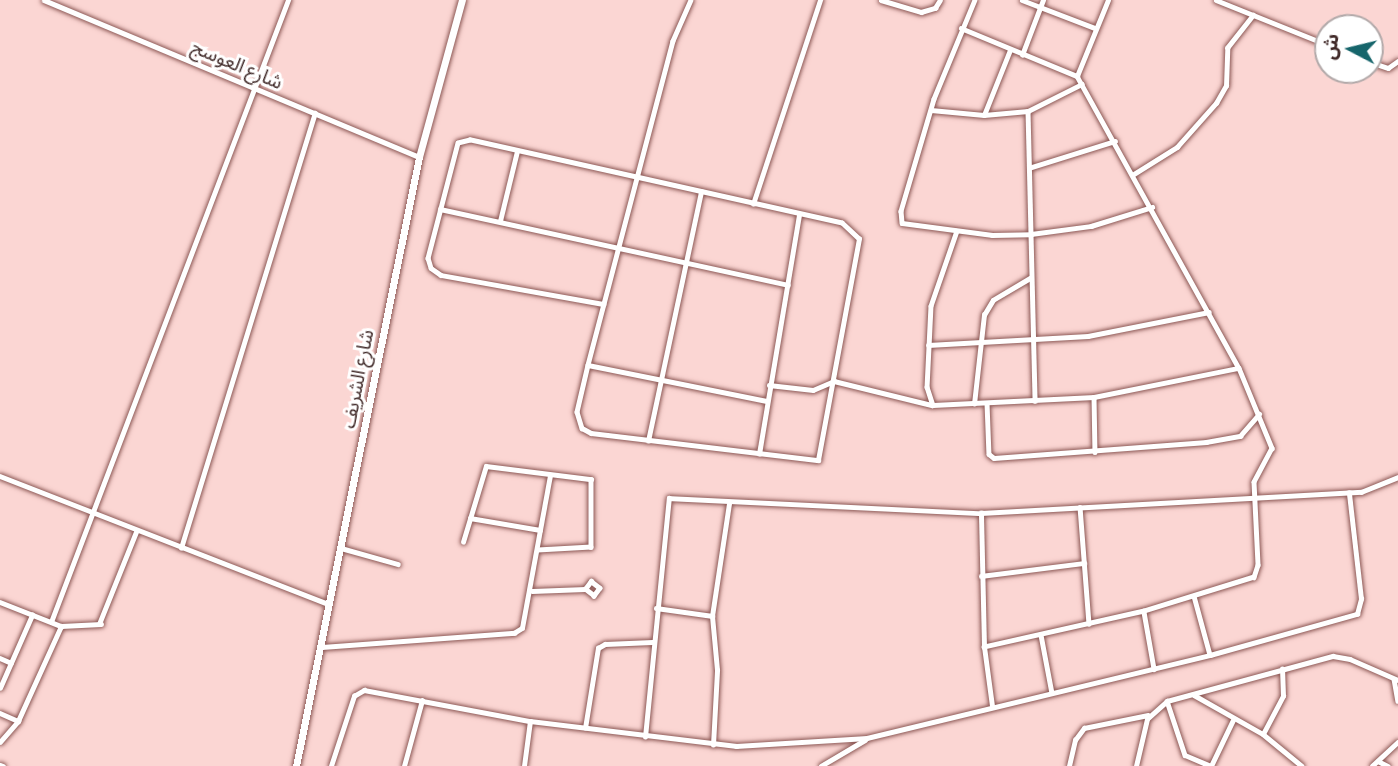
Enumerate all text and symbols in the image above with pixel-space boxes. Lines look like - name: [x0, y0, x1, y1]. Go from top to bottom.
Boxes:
- north arrow: [1314, 14, 1384, 84]
- text: ش: [1317, 32, 1344, 61]
- street label: شارع العوسج: [188, 36, 286, 94]
- street label: شارع الشريف: [337, 328, 379, 430]

